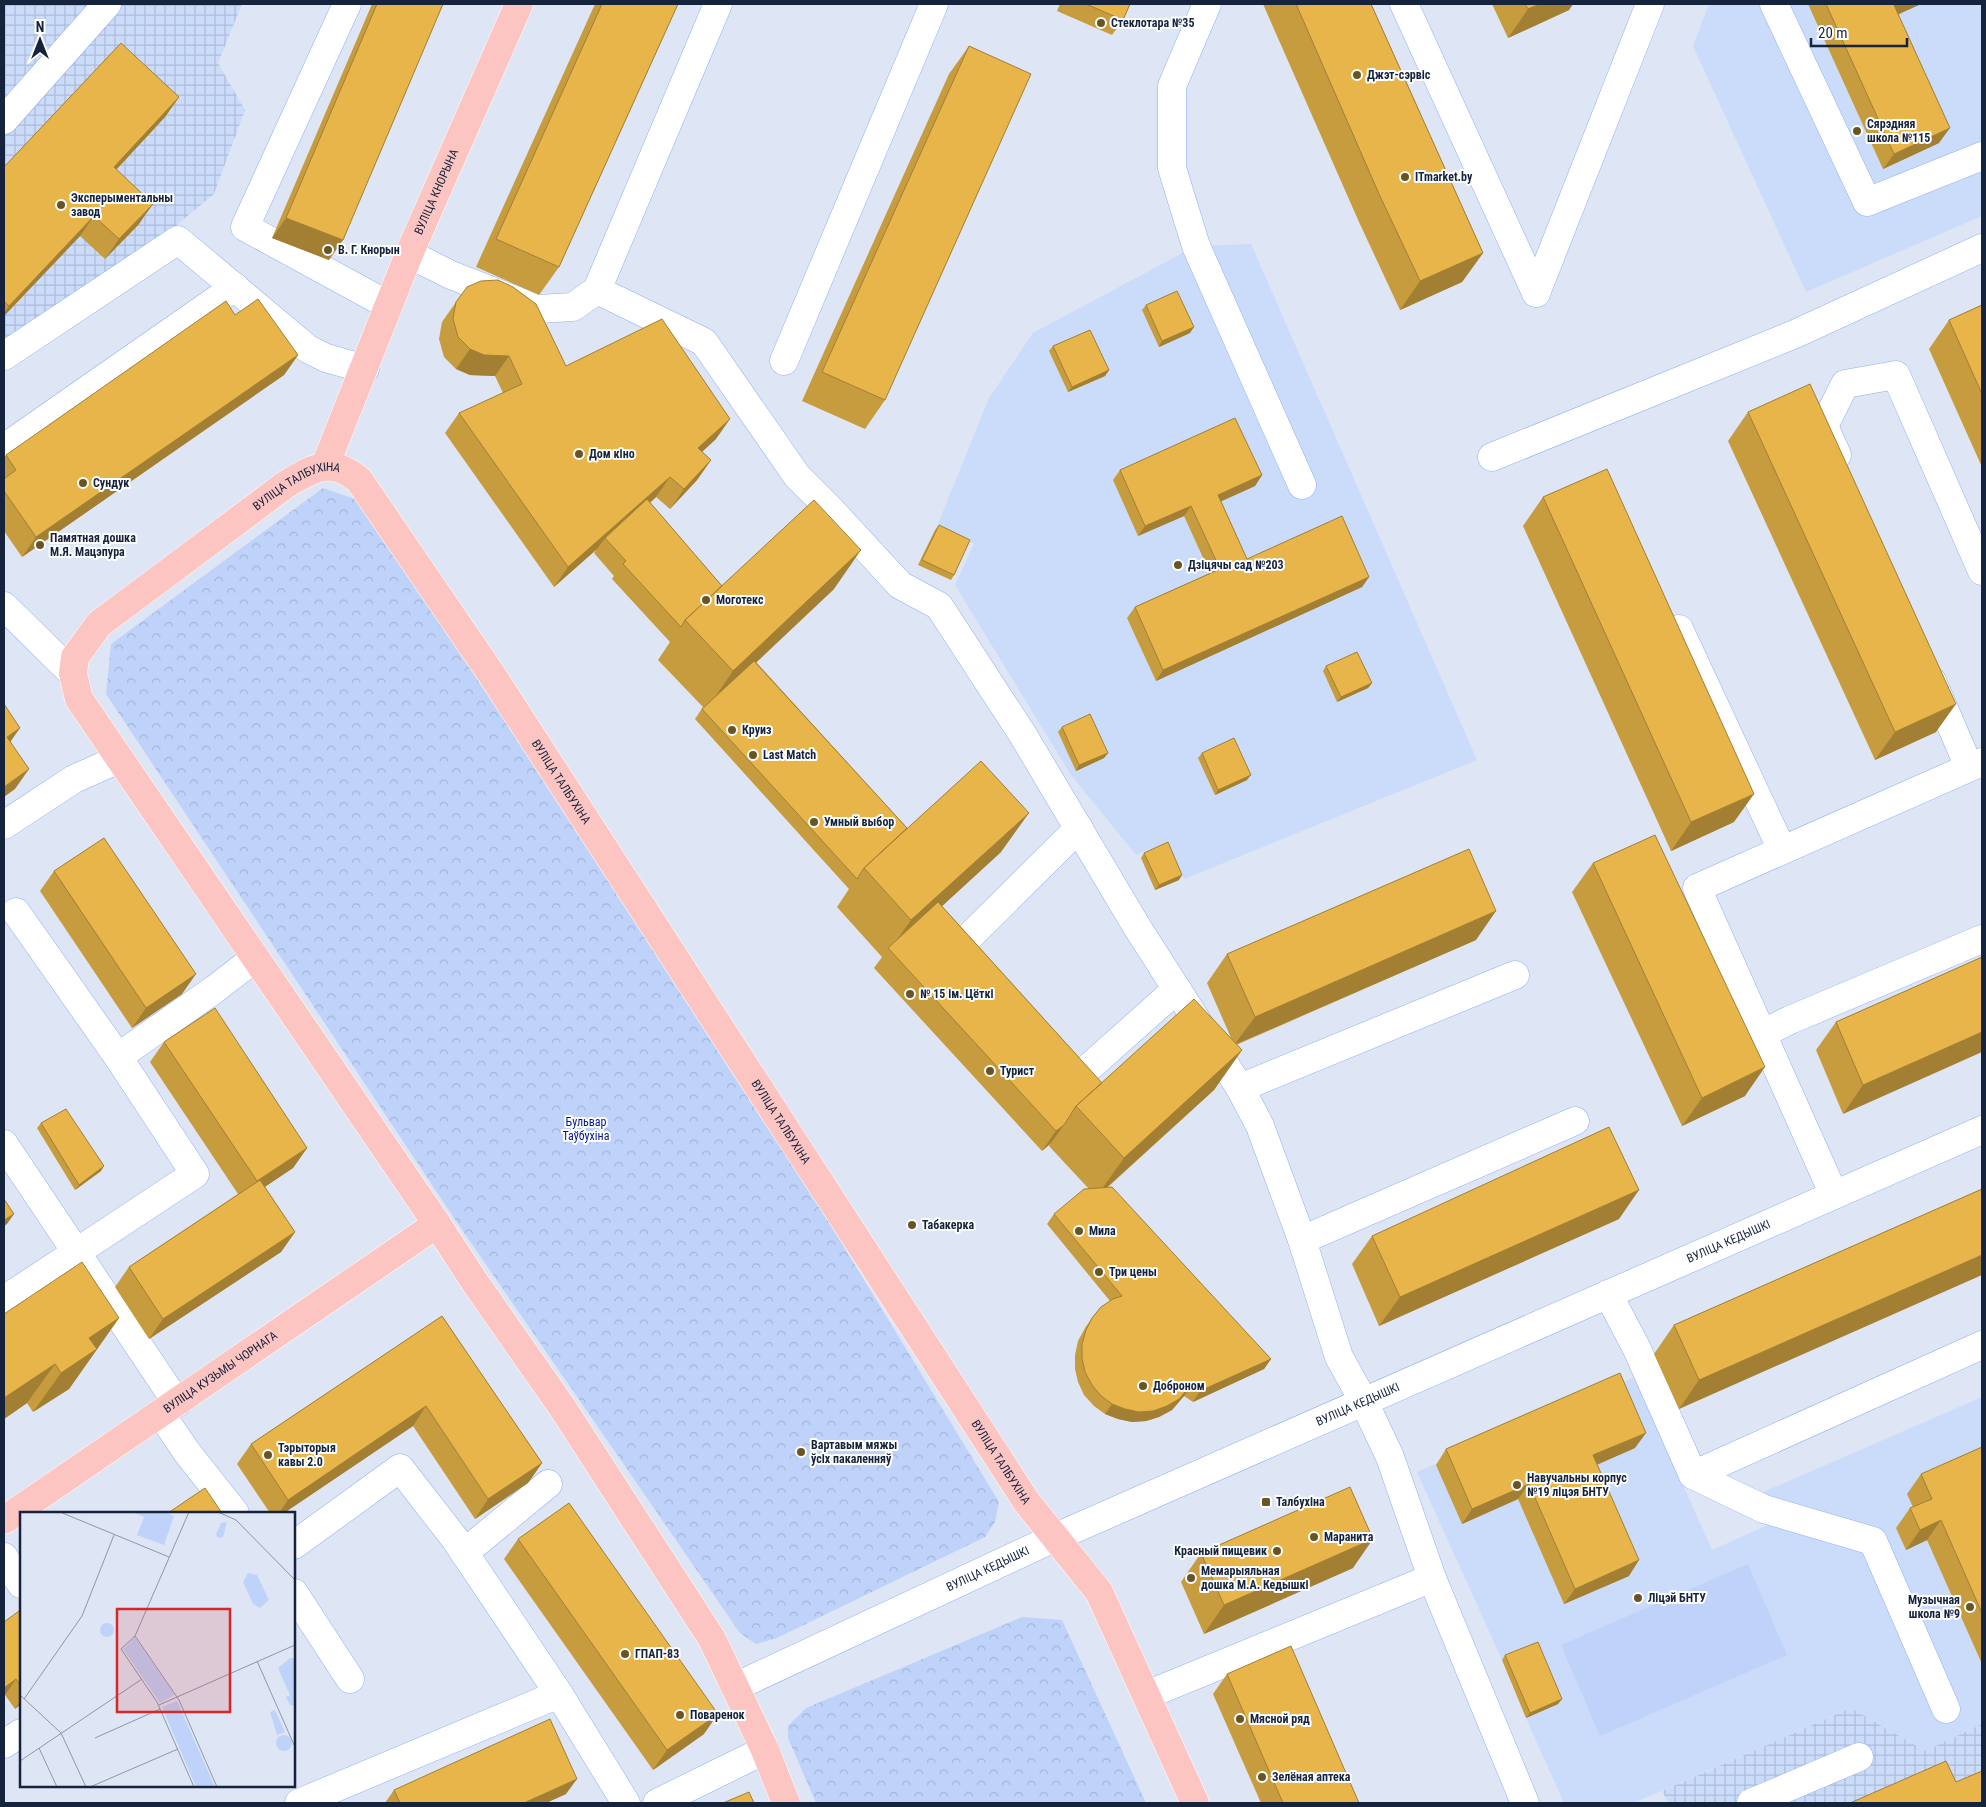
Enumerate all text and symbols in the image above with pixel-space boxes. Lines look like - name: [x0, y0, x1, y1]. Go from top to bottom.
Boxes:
- north arrow: [15, 15, 65, 65]
- scale bar: [1811, 15, 1907, 47]
- place label: Стеклотара №35: [1111, 16, 1194, 30]
- marker: Стеклотара №35: [1095, 17, 1107, 29]
- text: N: [36, 19, 44, 35]
- text: 20 m: [1818, 24, 1848, 42]
- place label: Джэт-сэрвіс: [1367, 68, 1431, 82]
- marker: Джэт-сэрвіс: [1351, 69, 1363, 81]
- place label: Сярэдняя школа №115: [1867, 117, 1930, 145]
- marker: Сярэдняя школа №115: [1851, 125, 1863, 137]
- street label: ВУЛІЦА КНОРЫНА: [411, 147, 461, 237]
- place label: ITmarket.by: [1415, 170, 1473, 184]
- marker: ITmarket.by: [1399, 171, 1411, 183]
- place label: Эксперыментальны завод: [71, 191, 173, 219]
- marker: Эксперыментальны завод: [55, 199, 67, 211]
- place label: В. Г. Кнорын: [338, 243, 400, 257]
- marker: В. Г. Кнорын: [322, 244, 334, 256]
- place label: Дом кіно: [589, 447, 635, 461]
- marker: Дом кіно: [573, 448, 585, 460]
- street label: ВУЛІЦА ТАЛБУХІНА: [250, 460, 342, 513]
- place label: Сундук: [93, 476, 129, 490]
- marker: Сундук: [77, 477, 89, 489]
- place label: Памятная дошка М.Я. Мацэпура: [50, 531, 136, 559]
- marker: Памятная дошка М.Я. Мацэпура: [34, 539, 46, 551]
- place label: Дзіцячы сад №203: [1188, 558, 1284, 572]
- marker: Дзіцячы сад №203: [1172, 559, 1184, 571]
- place label: Моготекс: [716, 593, 764, 607]
- marker: Моготекс: [700, 594, 712, 606]
- place label: Круиз: [742, 723, 772, 737]
- marker: Круиз: [726, 724, 738, 736]
- street label: ВУЛІЦА ТАЛБУХІНА: [529, 737, 594, 827]
- place label: Last Match: [763, 748, 816, 762]
- marker: Last Match: [747, 749, 759, 761]
- place label: Умный выбор: [824, 815, 894, 829]
- marker: Умный выбор: [808, 816, 820, 828]
- place label: № 15 ім. Цёткі: [920, 987, 994, 1001]
- marker: № 15 ім. Цёткі: [904, 988, 916, 1000]
- place label: Турист: [1000, 1064, 1035, 1078]
- marker: Турист: [984, 1065, 996, 1077]
- street label: ВУЛІЦА ТАЛБУХІНА: [749, 1077, 813, 1167]
- park label: Бульвар Таўбухіна: [563, 1115, 610, 1143]
- street label: ВУЛІЦА КЕДЫШКІ: [1685, 1217, 1773, 1266]
- place label: Табакерка: [922, 1218, 975, 1232]
- marker: Табакерка: [906, 1219, 918, 1231]
- place label: Мила: [1089, 1224, 1116, 1238]
- marker: Мила: [1073, 1225, 1085, 1237]
- place label: Три цены: [1109, 1265, 1157, 1279]
- marker: Три цены: [1093, 1266, 1105, 1278]
- street label: ВУЛІЦА КУЗЬМЫ ЧОРНАГА: [161, 1328, 280, 1416]
- place label: Доброном: [1153, 1379, 1205, 1393]
- marker: Доброном: [1137, 1380, 1149, 1392]
- street label: ВУЛІЦА КЕДЫШКІ: [1314, 1380, 1402, 1429]
- street label: ВУЛІЦА ТАЛБУХІНА: [968, 1417, 1033, 1507]
- place label: Вартавым мяжы ўсіх пакаленняў: [811, 1438, 897, 1466]
- place label: Тэрыторыя кавы 2.0: [278, 1441, 336, 1469]
- marker: Вартавым мяжы ўсіх пакаленняў: [795, 1446, 807, 1458]
- marker: Тэрыторыя кавы 2.0: [262, 1449, 274, 1461]
- place label: Навучальны корпус №19 ліцэя БНТУ: [1527, 1471, 1627, 1499]
- marker: Навучальны корпус №19 ліцэя БНТУ: [1511, 1479, 1523, 1491]
- place label: Талбухіна: [1276, 1495, 1325, 1509]
- marker: Талбухіна: [1260, 1496, 1272, 1508]
- inset map: [20, 1512, 295, 1787]
- place label: Маранита: [1324, 1530, 1374, 1544]
- marker: Маранита: [1308, 1531, 1320, 1543]
- street label: ВУЛІЦА КЕДЫШКІ: [944, 1544, 1031, 1594]
- place label: Красный пищевик: [1174, 1544, 1267, 1558]
- marker: Красный пищевик: [1271, 1545, 1283, 1557]
- place label: Мемарыяльная дошка М.А. Кедышкі: [1201, 1564, 1309, 1592]
- marker: Мемарыяльная дошка М.А. Кедышкі: [1185, 1572, 1197, 1584]
- place label: Ліцэй БНТУ: [1648, 1591, 1706, 1605]
- marker: Ліцэй БНТУ: [1632, 1592, 1644, 1604]
- place label: Музычная школа №9: [1908, 1593, 1960, 1621]
- marker: Музычная школа №9: [1964, 1601, 1976, 1613]
- place label: ГПАП-83: [635, 1647, 679, 1661]
- marker: ГПАП-83: [619, 1648, 631, 1660]
- place label: Поваренок: [690, 1708, 745, 1722]
- marker: Поваренок: [674, 1709, 686, 1721]
- place label: Мясной ряд: [1250, 1712, 1310, 1726]
- marker: Мясной ряд: [1234, 1713, 1246, 1725]
- place label: Зелёная аптека: [1272, 1770, 1351, 1784]
- marker: Зелёная аптека: [1256, 1771, 1268, 1783]

